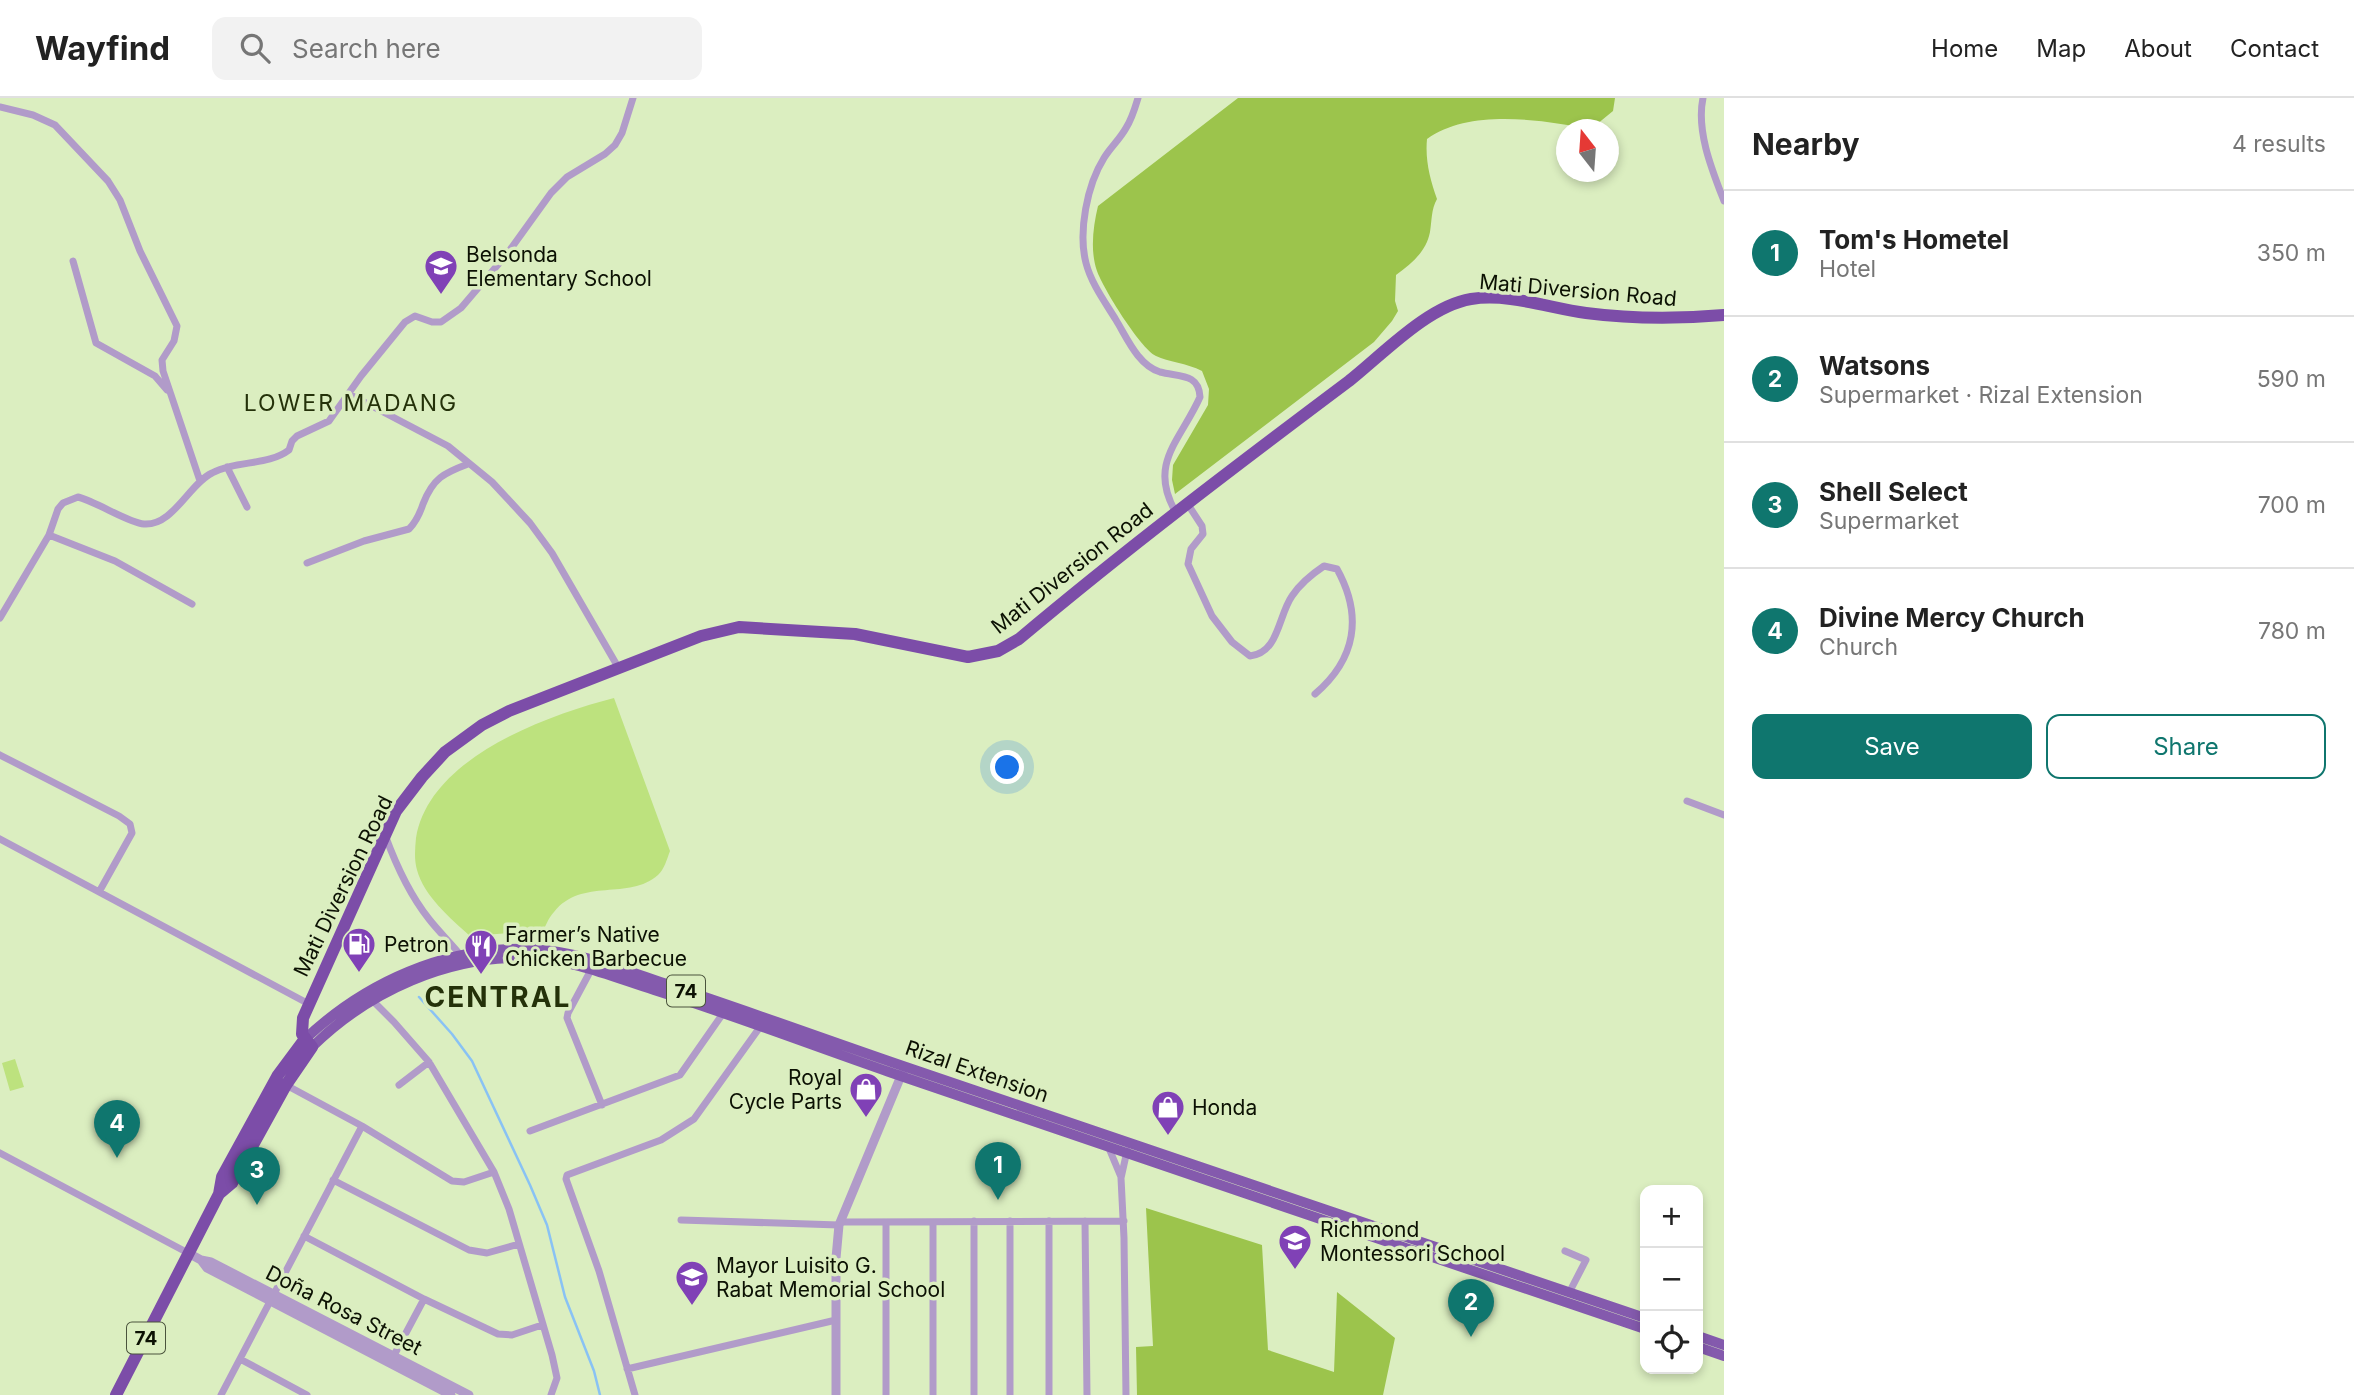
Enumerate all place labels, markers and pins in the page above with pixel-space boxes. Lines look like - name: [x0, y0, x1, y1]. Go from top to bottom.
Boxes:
- place label: Belsonda Elementary School: [466, 242, 652, 291]
- school or university icon: Belsonda Elementary School: [422, 247, 460, 296]
- place label: Farmer’s Native Chicken Barbecue: [505, 922, 687, 971]
- fuel station icon: Petron: [340, 925, 378, 974]
- restaurant icon: Farmer’s Native Chicken Barbecue: [462, 927, 500, 976]
- place label: Petron: [384, 932, 449, 957]
- place label: Royal Cycle Parts: [729, 1065, 842, 1114]
- shop icon: Royal Cycle Parts: [847, 1070, 885, 1119]
- shop icon: Honda: [1149, 1088, 1187, 1137]
- place label: Honda: [1192, 1095, 1257, 1120]
- pin: 4: [94, 1100, 140, 1158]
- pin: 1: [975, 1142, 1021, 1200]
- pin: 3: [234, 1147, 280, 1205]
- place label: Richmond Montessori School: [1320, 1217, 1505, 1266]
- school or university icon: Richmond Montessori School: [1276, 1222, 1314, 1271]
- place label: Mayor Luisito G. Rabat Memorial School: [716, 1253, 945, 1302]
- school or university icon: Mayor Luisito G. Rabat Memorial School: [673, 1258, 711, 1307]
- pin: 2: [1448, 1279, 1494, 1337]

